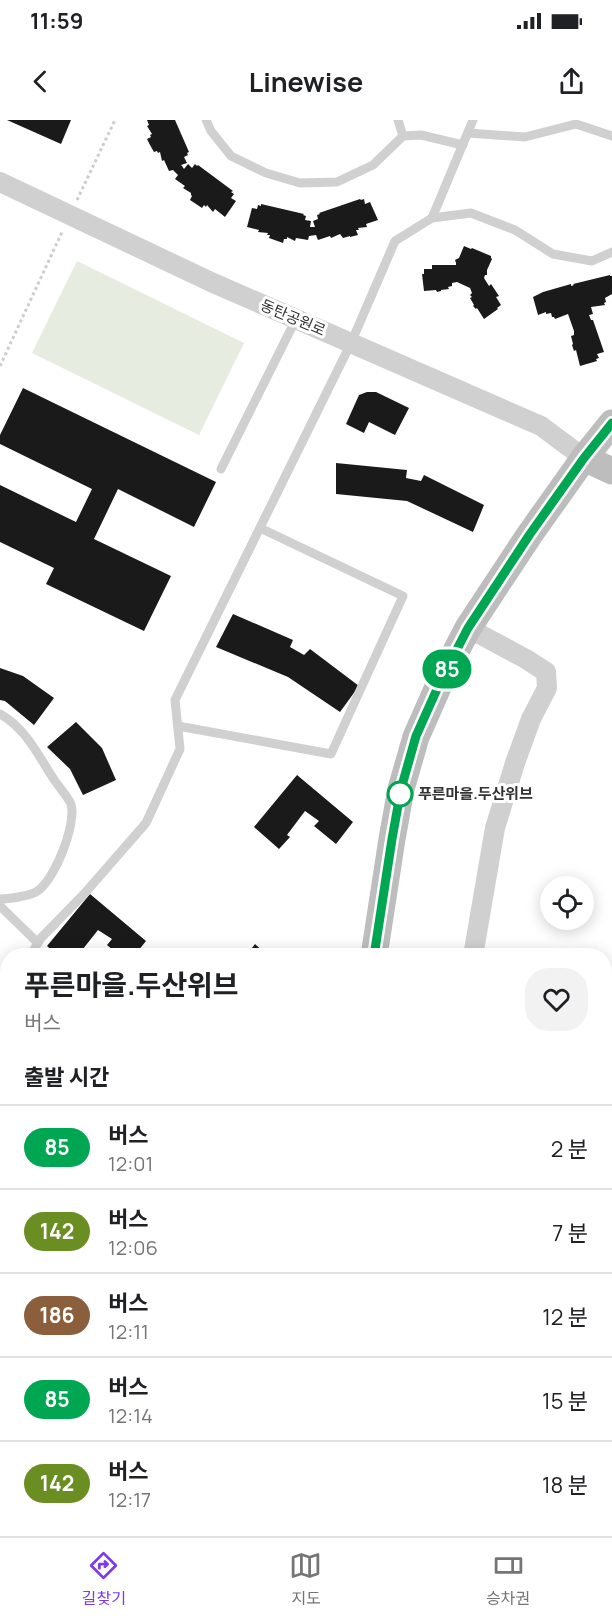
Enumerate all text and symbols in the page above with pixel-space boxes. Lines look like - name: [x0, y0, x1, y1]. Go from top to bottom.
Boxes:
- text: 11:59: [30, 6, 83, 36]
- text: Linewise: [249, 63, 363, 100]
- icon: back: [24, 65, 57, 98]
- icon: share: [555, 65, 588, 98]
- street label: 동탄공원로: [257, 294, 329, 341]
- line badge: 85: [420, 650, 474, 688]
- text: 85: [434, 655, 460, 683]
- marker: 푸른마을.두산위브: [387, 781, 413, 807]
- place label: 푸른마을.두산위브: [418, 783, 533, 804]
- map controls: [540, 876, 594, 930]
- button: locate: [540, 876, 594, 930]
- text: 푸른마을.두산위브: [24, 965, 239, 1003]
- button: heart: [525, 968, 588, 1031]
- text: 버스: [24, 1009, 61, 1036]
- text: 출발 시간: [24, 1062, 109, 1092]
- text: 버스: [108, 1120, 148, 1150]
- text: 85: [44, 1133, 70, 1161]
- text: 2 분: [551, 1134, 588, 1164]
- text: 12:01: [108, 1150, 153, 1177]
- text: 버스: [108, 1204, 148, 1234]
- text: 142: [40, 1217, 74, 1245]
- text: 7 분: [552, 1218, 588, 1248]
- text: 12:06: [108, 1234, 158, 1261]
- text: 버스: [108, 1288, 148, 1318]
- text: 186: [39, 1301, 75, 1329]
- text: 12 분: [542, 1302, 588, 1332]
- text: 12:11: [108, 1318, 149, 1345]
- text: 버스: [108, 1372, 148, 1402]
- text: 85: [44, 1385, 70, 1413]
- text: 15 분: [542, 1386, 588, 1416]
- text: 12:14: [108, 1402, 153, 1429]
- text: 버스: [108, 1456, 148, 1486]
- text: 142: [40, 1469, 74, 1497]
- text: 18 분: [542, 1470, 588, 1500]
- text: 12:17: [108, 1486, 151, 1513]
- tab: 길찾기: [82, 1549, 126, 1609]
- tab: 지도: [289, 1549, 322, 1609]
- tab: 승차권: [486, 1549, 530, 1609]

